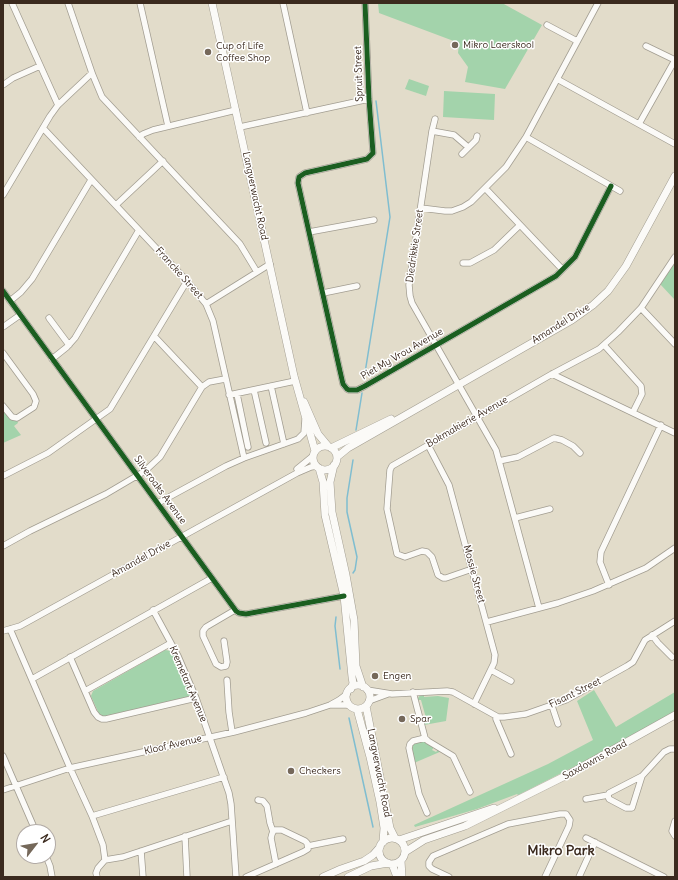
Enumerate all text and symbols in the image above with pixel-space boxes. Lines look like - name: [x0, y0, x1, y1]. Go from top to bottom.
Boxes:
- place label: Mikro Laerskool: [463, 39, 534, 51]
- place label: Cup of Life Coffee Shop: [216, 40, 270, 64]
- marker: Mikro Laerskool: [450, 40, 460, 50]
- street label: Spruit Street: [352, 46, 366, 102]
- marker: Cup of Life Coffee Shop: [203, 47, 213, 57]
- street label: Langverwacht Road: [240, 151, 270, 241]
- street label: Diedrikkie Street: [404, 209, 426, 283]
- street label: Francke Street: [153, 245, 205, 301]
- street label: Amandel Drive: [530, 301, 592, 347]
- street label: Piet My Vrou Avenue: [359, 326, 445, 382]
- street label: Bokmakierie Avenue: [424, 394, 510, 450]
- street label: Silveroaks Avenue: [131, 454, 189, 526]
- street label: Amandel Drive: [109, 538, 173, 580]
- street label: Mossie Street: [461, 544, 487, 604]
- street label: Kremetart Avenue: [166, 644, 210, 724]
- place label: Engen: [383, 670, 411, 682]
- marker: Engen: [370, 671, 380, 681]
- street label: Fisant Street: [547, 675, 603, 711]
- place label: Spar: [410, 713, 431, 725]
- marker: Spar: [397, 714, 407, 724]
- street label: Langverwacht Road: [364, 728, 394, 818]
- street label: Kloof Avenue: [143, 733, 203, 757]
- street label: Saxdowns Road: [561, 737, 629, 783]
- place label: Checkers: [299, 765, 341, 777]
- marker: Checkers: [286, 766, 296, 776]
- north arrow: [16, 824, 56, 864]
- text: N: [37, 831, 53, 845]
- district label: Mikro Park: [527, 843, 595, 859]

